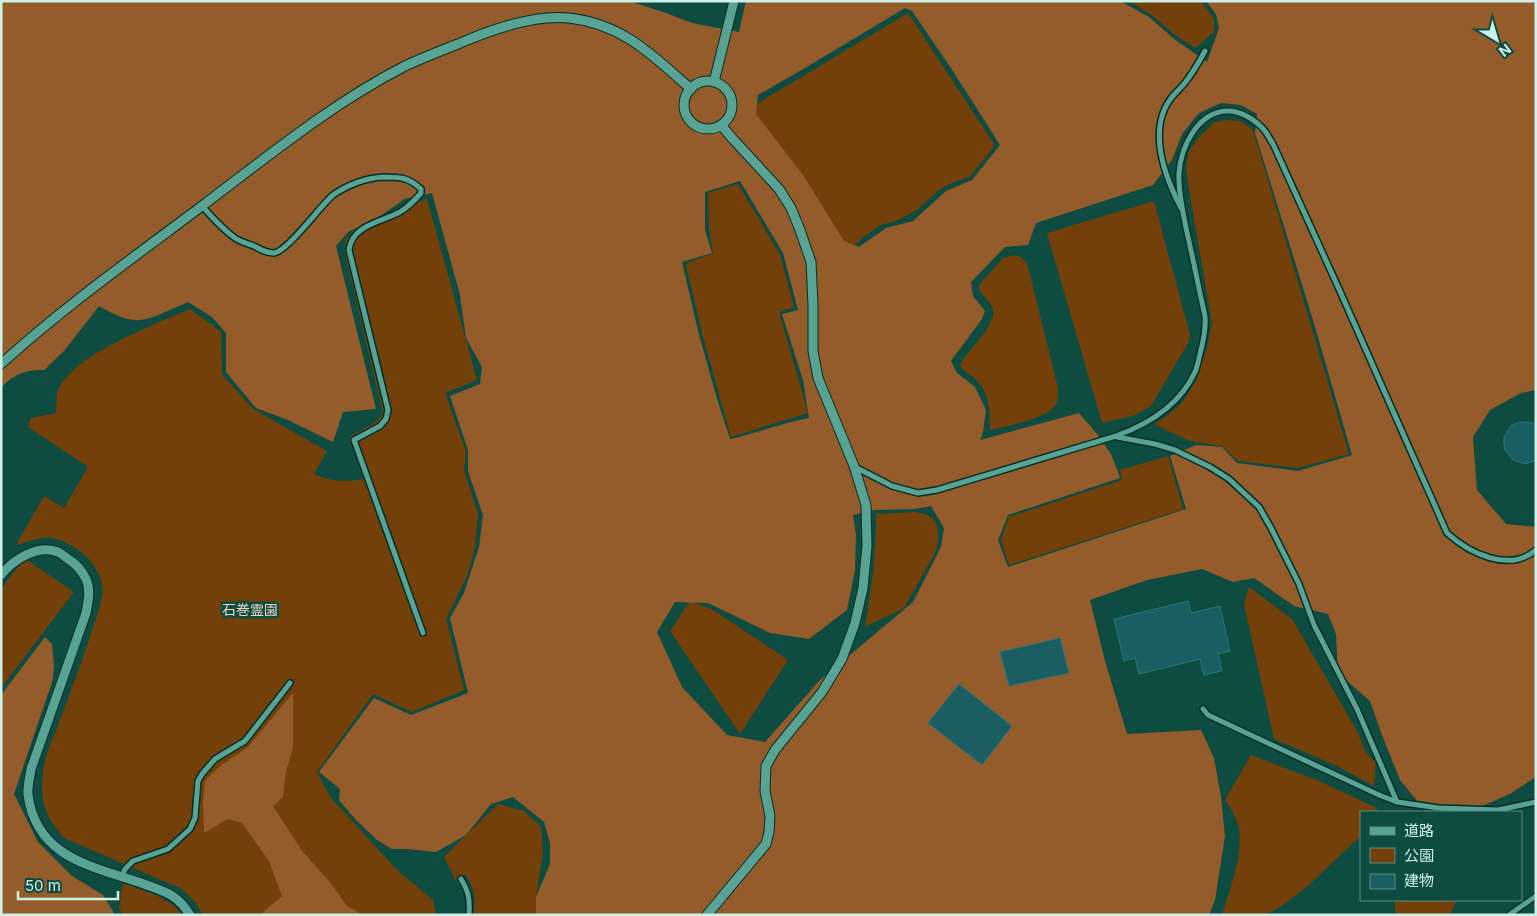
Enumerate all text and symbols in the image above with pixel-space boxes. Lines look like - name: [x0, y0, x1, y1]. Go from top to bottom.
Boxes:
- north arrow: [1472, 15, 1522, 65]
- text: N: [1496, 41, 1515, 61]
- park label: 石巻霊園: [222, 601, 278, 618]
- legend: [1360, 811, 1522, 901]
- text: 道路: [1404, 821, 1434, 840]
- text: 公園: [1404, 846, 1434, 865]
- scale bar: [18, 868, 118, 900]
- text: 建物: [1404, 871, 1434, 890]
- text: 50 m: [25, 876, 61, 895]

